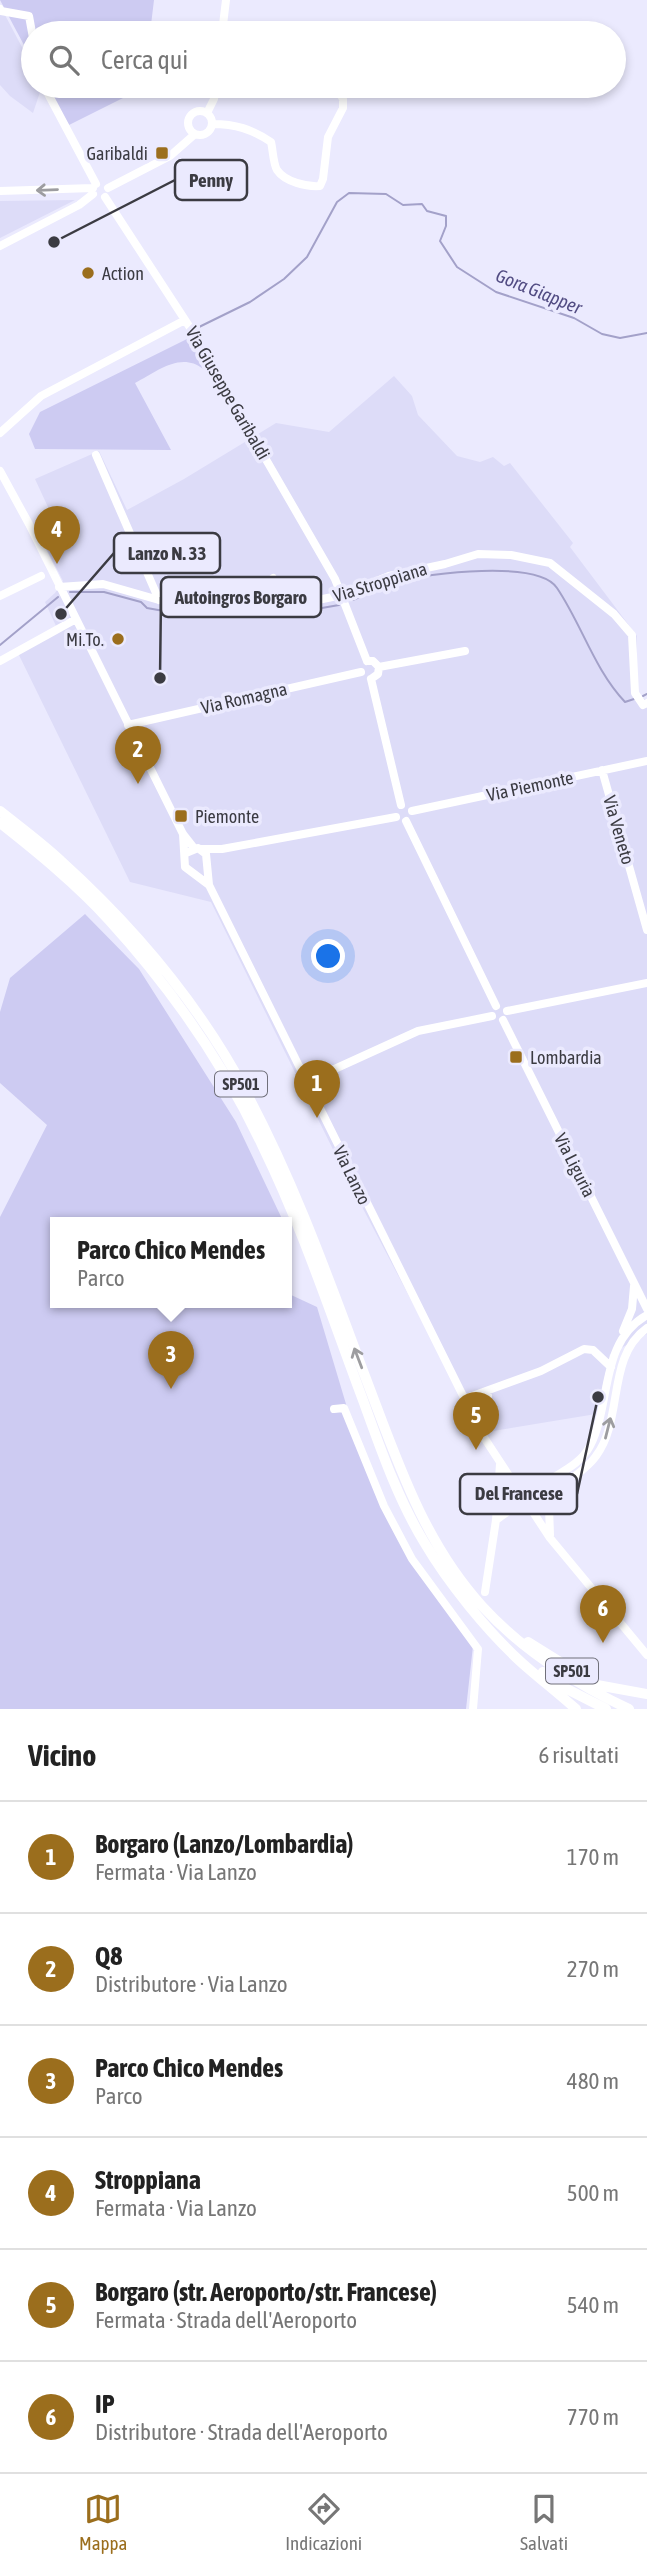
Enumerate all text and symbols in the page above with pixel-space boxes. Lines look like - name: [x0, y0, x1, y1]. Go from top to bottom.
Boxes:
- search box: [21, 21, 626, 98]
- icon: search: [45, 41, 83, 79]
- text: Cerca qui: [101, 45, 188, 75]
- place label: Garibaldi: [86, 143, 148, 164]
- marker: Garibaldi: [154, 145, 170, 161]
- callout: Penny: [175, 160, 247, 200]
- text: Penny: [189, 169, 233, 191]
- one-way arrow: [35, 183, 58, 197]
- place label: Action: [102, 263, 144, 284]
- water label: Gora Giapper: [493, 264, 587, 319]
- marker: Action: [80, 265, 96, 281]
- street label: Via Giuseppe Garibaldi: [181, 323, 275, 463]
- pin: 4: [34, 506, 80, 564]
- callout: Lanzo N. 33: [114, 533, 220, 573]
- text: Lanzo N. 33: [128, 542, 206, 564]
- street label: Via Stroppiana: [331, 558, 429, 606]
- callout: Autoingros Borgaro: [161, 577, 321, 617]
- text: Autoingros Borgaro: [174, 586, 307, 608]
- place label: Mi.To.: [66, 629, 104, 650]
- marker: Mi.To.: [110, 631, 126, 647]
- street label: Via Romagna: [199, 678, 289, 718]
- pin: 2: [115, 726, 161, 784]
- street label: Via Piemonte: [485, 767, 575, 805]
- street label: Via Veneto: [599, 793, 639, 867]
- place label: Piemonte: [195, 806, 259, 827]
- marker: Piemonte: [173, 808, 189, 824]
- your location: [311, 939, 345, 973]
- place label: Lombardia: [530, 1047, 602, 1068]
- marker: Lombardia: [508, 1049, 524, 1065]
- pin: 1: [294, 1060, 340, 1118]
- road number: SP501: [215, 1072, 267, 1096]
- street label: Via Liguria: [550, 1129, 600, 1201]
- street label: Via Lanzo: [329, 1142, 375, 1208]
- popup: [50, 1217, 292, 1308]
- text: Parco Chico Mendes: [77, 1235, 265, 1265]
- text: Parco: [77, 1265, 125, 1291]
- pin: 3: [148, 1331, 194, 1389]
- one-way arrow: [351, 1347, 363, 1369]
- pin: 5: [453, 1392, 499, 1450]
- one-way arrow: [602, 1417, 615, 1440]
- callout: Del Francese: [460, 1474, 577, 1514]
- text: Del Francese: [475, 1482, 564, 1504]
- pin: 6: [580, 1585, 626, 1643]
- road number: SP501: [546, 1658, 598, 1684]
- text: Vicino: [28, 1738, 96, 1772]
- text: 6 risultati: [538, 1742, 619, 1768]
- text: Borgaro (Lanzo/Lombardia): [95, 1829, 353, 1859]
- text: 1: [46, 1844, 56, 1870]
- text: 170 m: [567, 1844, 619, 1870]
- text: Fermata · Via Lanzo: [95, 1859, 257, 1885]
- text: Q8: [95, 1941, 122, 1971]
- text: 2: [46, 1956, 56, 1982]
- text: 270 m: [567, 1956, 619, 1982]
- text: Distributore · Via Lanzo: [95, 1971, 288, 1997]
- text: Parco Chico Mendes: [95, 2053, 283, 2083]
- text: 3: [46, 2068, 56, 2094]
- text: 480 m: [567, 2068, 619, 2094]
- text: Parco: [95, 2083, 143, 2109]
- text: Stroppiana: [95, 2165, 201, 2195]
- text: 4: [46, 2180, 56, 2206]
- text: 500 m: [567, 2180, 619, 2206]
- text: Fermata · Via Lanzo: [95, 2195, 257, 2221]
- text: Borgaro (str. Aeroporto/str. Francese): [95, 2277, 437, 2307]
- text: 5: [46, 2292, 56, 2318]
- text: 540 m: [567, 2292, 619, 2318]
- text: Fermata · Strada dell'Aeroporto: [95, 2307, 357, 2333]
- text: IP: [95, 2389, 114, 2419]
- text: 6: [46, 2404, 56, 2430]
- text: 770 m: [567, 2404, 619, 2430]
- text: Distributore · Strada dell'Aeroporto: [95, 2419, 388, 2445]
- tab: Mappa: [79, 2490, 127, 2554]
- tab: Indicazioni: [285, 2490, 362, 2554]
- tab: Salvati: [520, 2490, 568, 2554]

